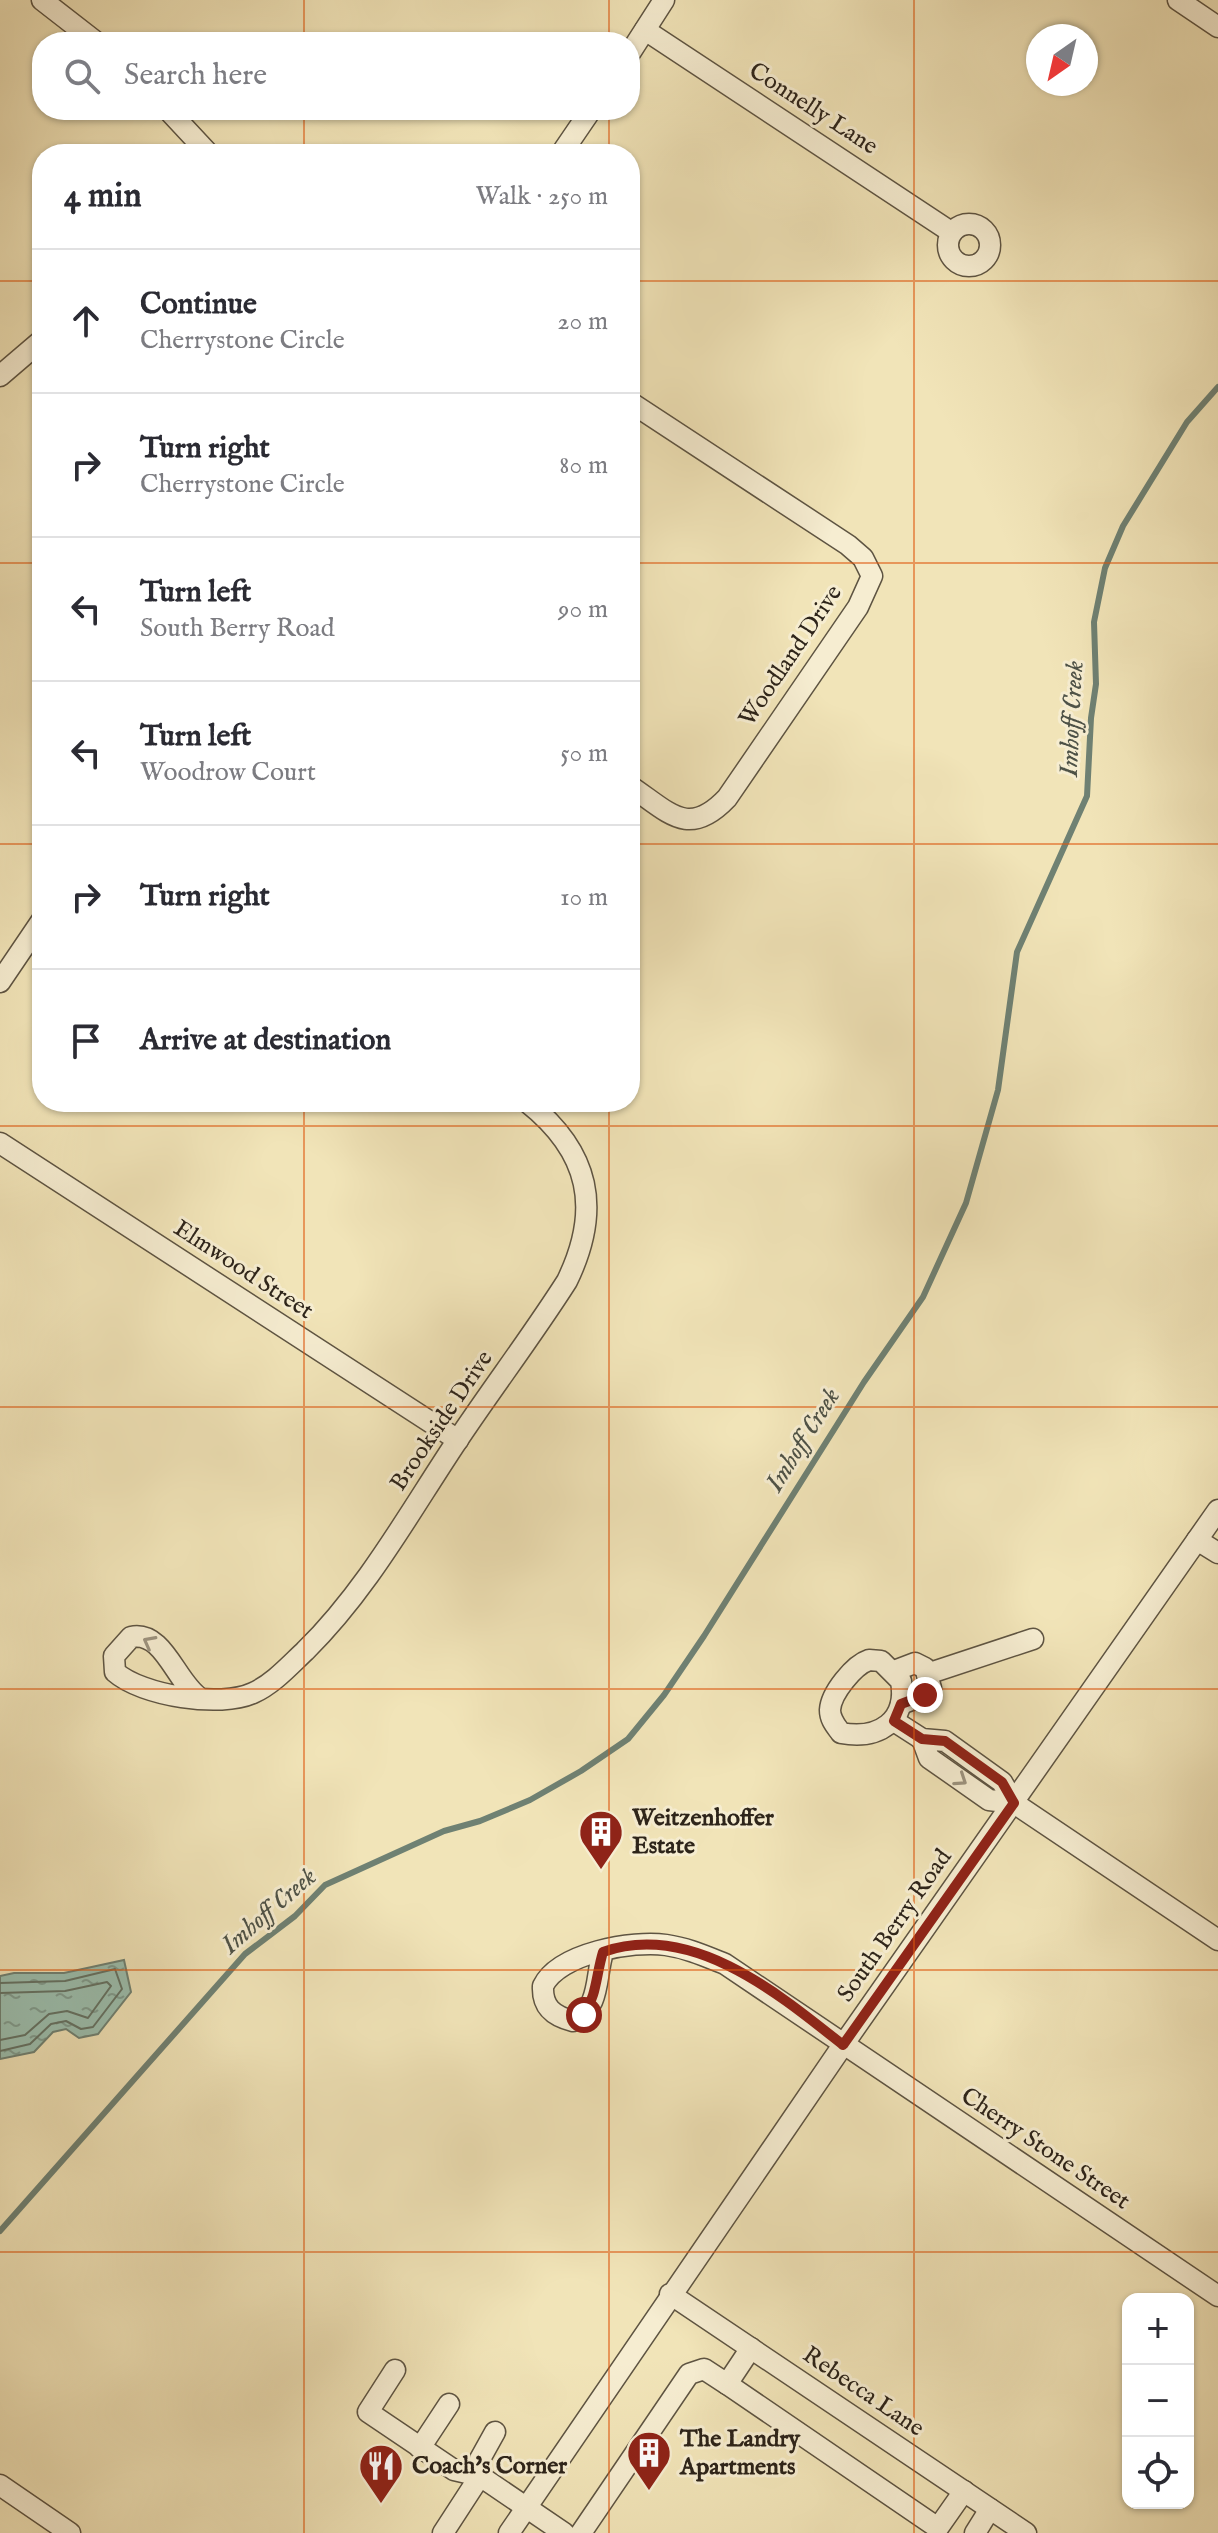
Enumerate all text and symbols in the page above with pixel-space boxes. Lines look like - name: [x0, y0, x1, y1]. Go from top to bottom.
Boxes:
- north arrow: [1026, 24, 1098, 96]
- search box: [32, 32, 640, 120]
- icon: search: [60, 54, 104, 98]
- street label: Connelly Lane: [743, 56, 883, 162]
- text: Search here: [124, 57, 267, 95]
- text: 4 min: [64, 175, 142, 218]
- text: Walk · 250 m: [475, 180, 608, 213]
- text: Continue: [140, 286, 257, 324]
- icon: ahead: [64, 299, 108, 343]
- text: 20 m: [557, 305, 608, 338]
- text: Cherrystone Circle: [140, 324, 345, 357]
- text: Turn right: [140, 430, 270, 468]
- icon: right: [64, 443, 108, 487]
- text: 80 m: [559, 449, 608, 482]
- text: Cherrystone Circle: [140, 468, 345, 501]
- text: Turn left: [140, 574, 251, 612]
- street label: Woodland Drive: [732, 579, 850, 733]
- icon: left: [64, 587, 108, 631]
- text: 90 m: [558, 593, 608, 626]
- text: South Berry Road: [140, 612, 335, 645]
- water label: Imhoff Creek: [1052, 660, 1092, 779]
- text: Turn left: [140, 718, 251, 756]
- icon: left: [64, 731, 108, 775]
- text: 50 m: [560, 737, 608, 770]
- text: Woodrow Court: [140, 756, 316, 789]
- icon: right: [64, 875, 108, 919]
- text: Turn right: [140, 878, 270, 916]
- text: 10 m: [560, 881, 608, 914]
- icon: arrive: [64, 1019, 108, 1063]
- text: Arrive at destination: [140, 1022, 391, 1060]
- street label: Elmwood Street: [167, 1213, 319, 1327]
- street label: Brookside Drive: [384, 1345, 500, 1497]
- water label: Imhoff Creek: [758, 1382, 848, 1499]
- one-way arrow: [143, 1637, 157, 1652]
- route end: [907, 1677, 943, 1713]
- one-way arrow: [952, 1771, 967, 1786]
- place label: Weitzenhoffer Estate: [631, 1803, 774, 1862]
- building icon: Weitzenhoffer Estate: [577, 1808, 625, 1871]
- street label: South Berry Road: [831, 1843, 959, 2008]
- water label: Imhoff Creek: [214, 1860, 324, 1962]
- route start: [566, 1997, 602, 2033]
- street label: Cherry Stone Street: [954, 2081, 1136, 2217]
- map controls: [1122, 2293, 1194, 2509]
- button: +: [1122, 2293, 1194, 2365]
- street label: Rebecca Lane: [796, 2340, 930, 2444]
- button: −: [1122, 2365, 1194, 2437]
- place label: The Landry Apartments: [679, 2424, 801, 2483]
- building icon: The Landry Apartments: [625, 2429, 673, 2492]
- button: locate: [1122, 2437, 1194, 2509]
- restaurant icon: Coach's Corner: [357, 2442, 405, 2505]
- place label: Coach's Corner: [412, 2451, 567, 2482]

